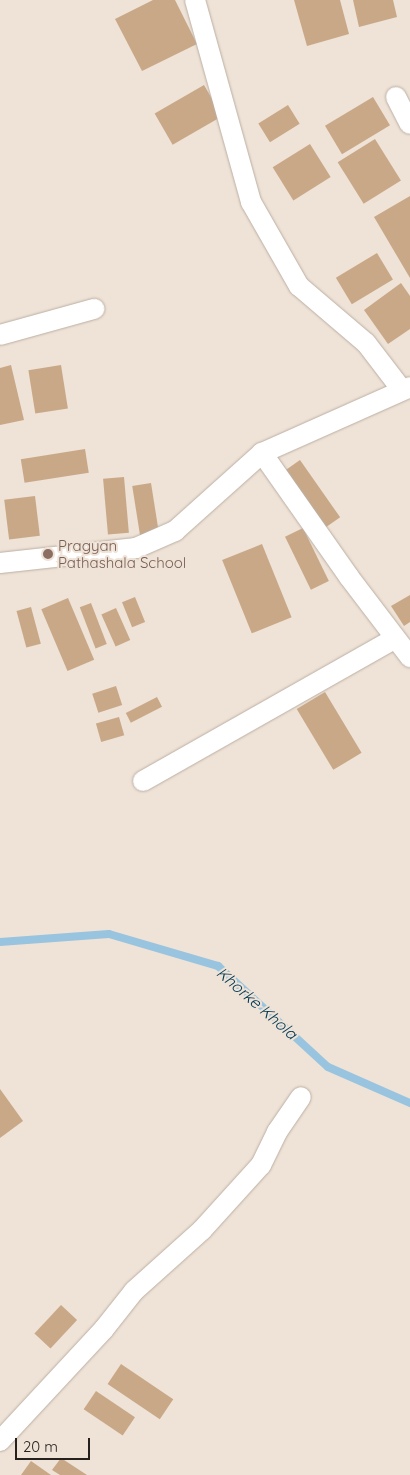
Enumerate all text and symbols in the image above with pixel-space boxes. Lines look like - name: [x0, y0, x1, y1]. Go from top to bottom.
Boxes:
- place label: Pragyan Pathashala School: [58, 536, 186, 571]
- marker: Pragyan Pathashala School: [42, 548, 54, 560]
- water label: Khorke Khola: [213, 963, 301, 1043]
- scale bar: [18, 1428, 92, 1460]
- text: 20 m: [23, 1437, 58, 1456]

